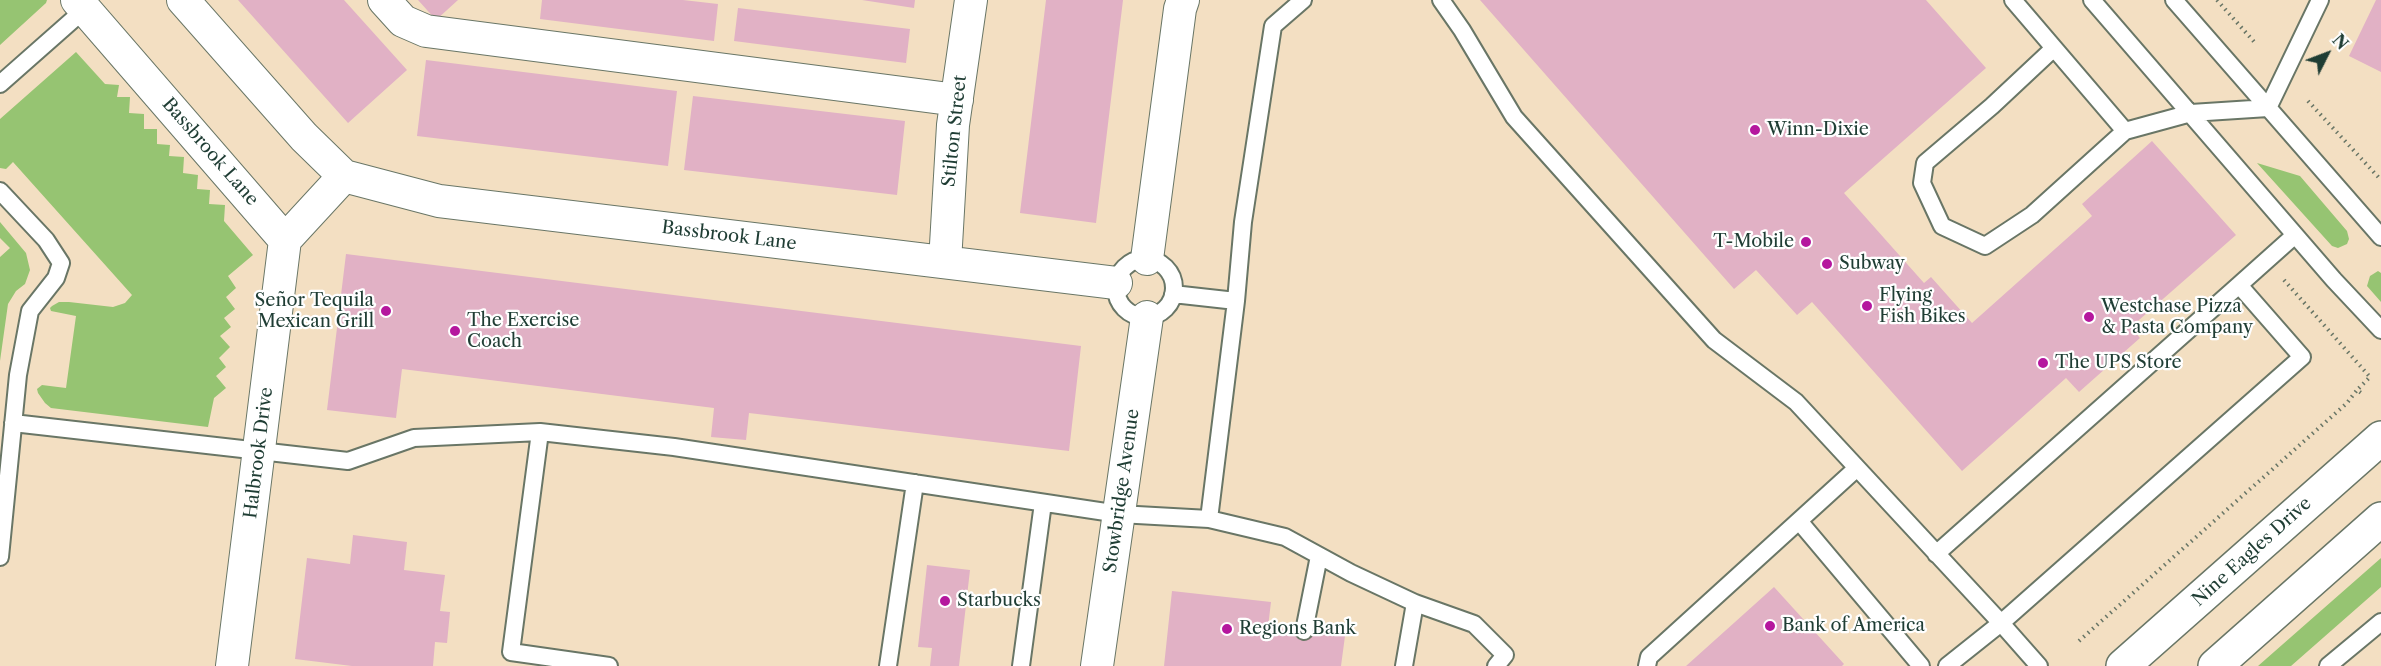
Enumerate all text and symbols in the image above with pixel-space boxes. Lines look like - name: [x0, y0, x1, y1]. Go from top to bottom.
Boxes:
- north arrow: [2297, 24, 2357, 84]
- text: N: [2328, 30, 2352, 54]
- street label: Stilton Street: [938, 74, 972, 188]
- street label: Bassbrook Lane: [157, 94, 263, 210]
- place label: Winn-Dixie: [1767, 119, 1869, 141]
- marker: Winn-Dixie: [1748, 123, 1762, 137]
- street label: Bassbrook Lane: [660, 217, 798, 255]
- place label: T-Mobile: [1713, 231, 1794, 253]
- marker: T-Mobile: [1799, 235, 1813, 249]
- place label: Subway: [1839, 253, 1905, 275]
- marker: Subway: [1820, 257, 1834, 271]
- place label: Flying Fish Bikes: [1879, 285, 1966, 328]
- place label: Señor Tequila Mexican Grill: [255, 290, 374, 332]
- place label: Westchase Pizza & Pasta Company: [2101, 296, 2253, 338]
- marker: Flying Fish Bikes: [1860, 299, 1874, 313]
- marker: Señor Tequila Mexican Grill: [379, 304, 393, 318]
- place label: The Exercise Coach: [467, 310, 579, 352]
- marker: Westchase Pizza & Pasta Company: [2082, 310, 2096, 324]
- marker: The Exercise Coach: [448, 324, 462, 338]
- place label: The UPS Store: [2055, 352, 2182, 374]
- marker: The UPS Store: [2036, 356, 2050, 370]
- street label: Halbrook Drive: [240, 386, 278, 520]
- street label: Stowbridge Avenue: [1100, 407, 1144, 575]
- street label: Nine Eagles Drive: [2188, 493, 2316, 611]
- place label: Starbucks: [957, 590, 1041, 612]
- marker: Starbucks: [938, 594, 952, 608]
- place label: Bank of America: [1782, 615, 1925, 637]
- place label: Regions Bank: [1239, 618, 1356, 640]
- marker: Bank of America: [1763, 619, 1777, 633]
- marker: Regions Bank: [1220, 622, 1234, 636]

